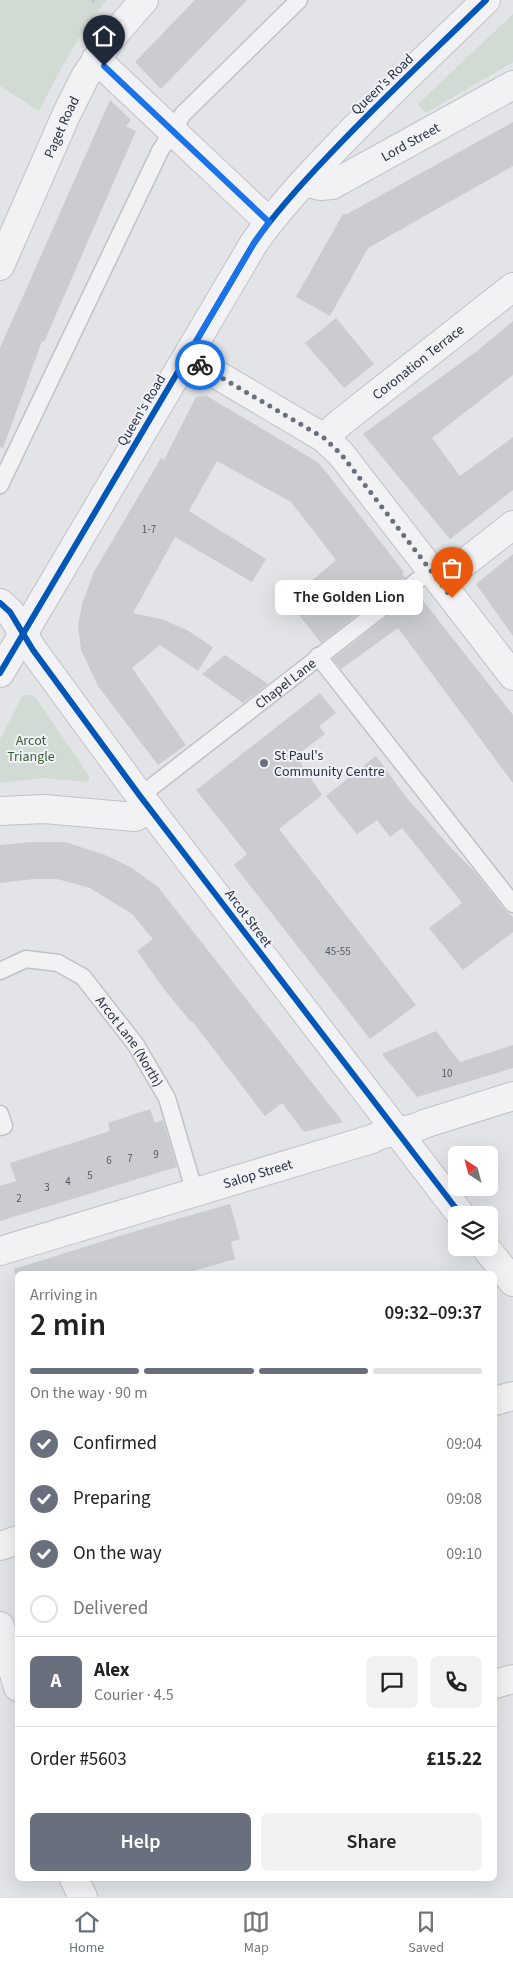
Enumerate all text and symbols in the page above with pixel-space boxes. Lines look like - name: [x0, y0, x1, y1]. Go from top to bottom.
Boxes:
- pin: [83, 15, 125, 66]
- icon: home: [90, 22, 118, 50]
- street label: Queen's Road: [347, 50, 419, 120]
- street label: Paget Road: [40, 93, 85, 161]
- street label: Lord Street: [378, 118, 444, 167]
- street label: Coronation Terrace: [368, 320, 469, 405]
- courier: [175, 340, 225, 390]
- icon: bike: [186, 351, 214, 379]
- street label: Queen's Road: [113, 371, 171, 450]
- house number: 1-7: [142, 522, 156, 537]
- pin: [431, 547, 473, 598]
- icon: bag: [438, 554, 466, 582]
- callout: The Golden Lion: [274, 580, 422, 616]
- text: The Golden Lion: [293, 586, 405, 608]
- street label: Chapel Lane: [251, 654, 321, 714]
- park label: Arcot Triangle: [7, 731, 55, 767]
- place label: St Paul's Community Centre: [274, 746, 385, 782]
- marker: St Paul's Community Centre: [258, 757, 270, 769]
- street label: Arcot Street: [220, 885, 277, 952]
- house number: 45-55: [325, 944, 351, 959]
- street label: Arcot Lane (North): [90, 992, 167, 1091]
- house number: 10: [442, 1066, 452, 1081]
- north arrow: [448, 1146, 498, 1196]
- map controls: [448, 1146, 498, 1256]
- house number: 9: [153, 1147, 159, 1162]
- house number: 7: [127, 1151, 133, 1166]
- house number: 6: [106, 1153, 112, 1168]
- street label: Salop Street: [221, 1154, 295, 1194]
- house number: 5: [87, 1168, 93, 1183]
- house number: 4: [65, 1174, 71, 1189]
- house number: 3: [44, 1180, 50, 1195]
- house number: 2: [16, 1191, 22, 1206]
- button: layers: [448, 1206, 498, 1256]
- text: Arriving in: [30, 1284, 98, 1306]
- text: 09:32–09:37: [384, 1300, 482, 1327]
- text: 2 min: [30, 1302, 106, 1348]
- text: On the way · 90 m: [30, 1382, 147, 1404]
- icon: check: [30, 1430, 58, 1458]
- text: Confirmed: [73, 1430, 157, 1457]
- text: 09:04: [446, 1433, 482, 1455]
- icon: check: [30, 1485, 58, 1513]
- text: Preparing: [73, 1485, 151, 1512]
- text: 09:08: [446, 1488, 482, 1510]
- icon: check: [30, 1540, 58, 1568]
- text: On the way: [73, 1540, 162, 1567]
- text: 09:10: [446, 1543, 482, 1565]
- text: Delivered: [73, 1595, 148, 1622]
- button: chat: [366, 1656, 418, 1708]
- button: phone: [430, 1656, 482, 1708]
- text: Alex: [94, 1657, 130, 1684]
- text: A: [51, 1668, 61, 1695]
- text: Courier · 4.5: [94, 1684, 174, 1706]
- text: Order #5603: [30, 1746, 127, 1773]
- text: £15.22: [426, 1746, 482, 1773]
- button: Help: [30, 1813, 251, 1871]
- button: Share: [261, 1813, 482, 1871]
- tab: Home: [69, 1908, 104, 1958]
- tab: Map: [242, 1908, 270, 1958]
- tab: Saved: [408, 1908, 444, 1958]

